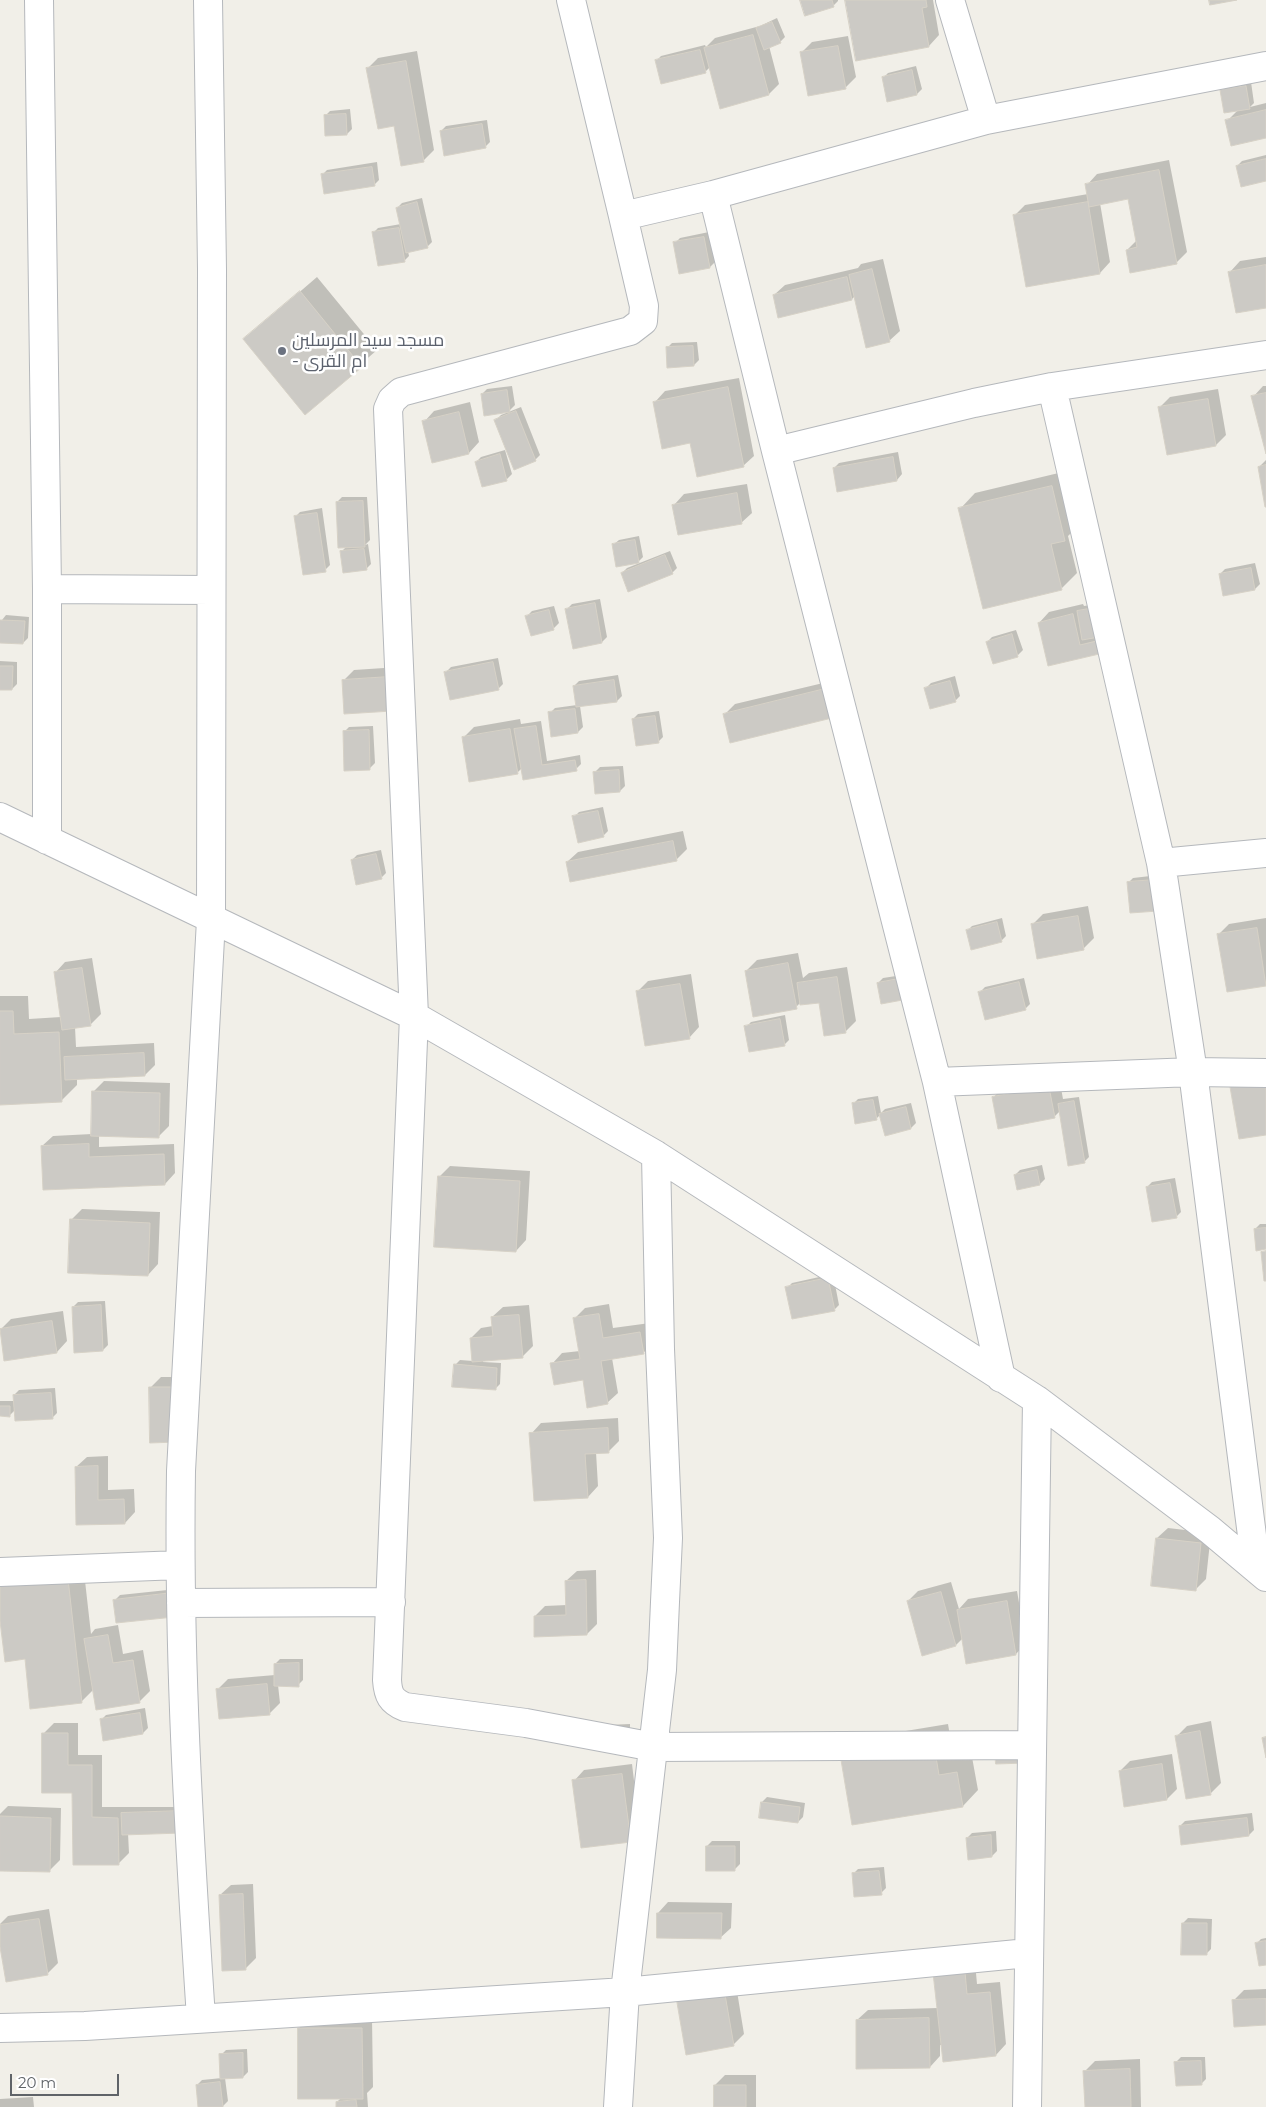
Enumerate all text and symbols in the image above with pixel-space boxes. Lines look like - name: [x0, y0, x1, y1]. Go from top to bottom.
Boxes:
- place label: مسجد سيد المرسلين - ام القرى: [292, 330, 444, 372]
- marker: مسجد سيد المرسلين - ام القرى: [276, 345, 288, 357]
- scale bar: [12, 2064, 121, 2096]
- text: 20 m: [18, 2073, 56, 2092]

